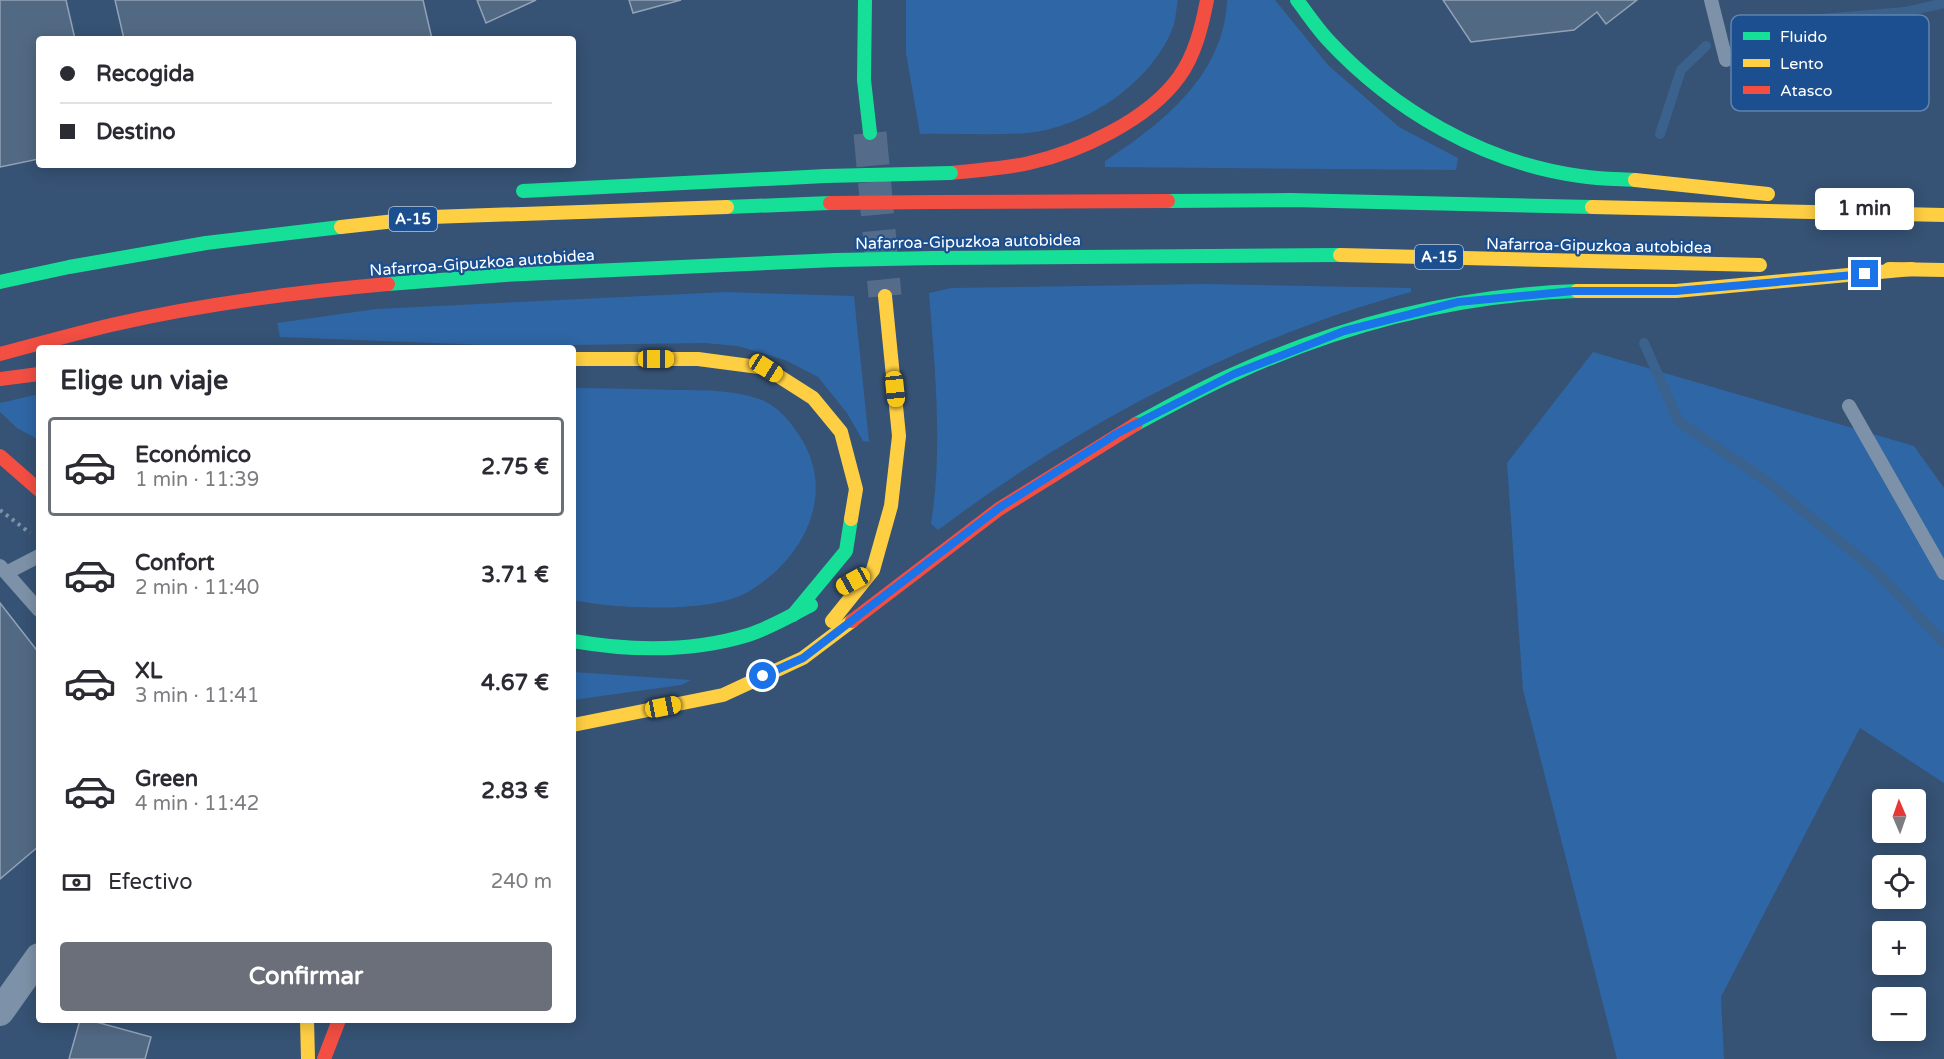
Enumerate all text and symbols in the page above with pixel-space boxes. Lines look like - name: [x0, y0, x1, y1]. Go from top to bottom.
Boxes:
- legend: [1731, 15, 1929, 111]
- text: Fluido: [1780, 27, 1827, 47]
- text: Lento: [1780, 54, 1824, 74]
- text: Recogida: [96, 61, 195, 87]
- text: Atasco: [1780, 81, 1833, 101]
- text: Destino: [96, 119, 176, 145]
- callout: 1 min: [1816, 187, 1914, 229]
- text: 1 min: [1838, 197, 1891, 221]
- road number: A-15: [389, 207, 437, 231]
- street label: Nafarroa-Gipuzkoa autobidea: [855, 230, 1081, 254]
- street label: Nafarroa-Gipuzkoa autobidea: [1486, 234, 1712, 258]
- street label: Nafarroa-Gipuzkoa autobidea: [369, 245, 595, 281]
- road number: A-15: [1415, 245, 1463, 269]
- route end: [1851, 260, 1878, 287]
- car: [638, 350, 674, 368]
- car: [746, 351, 786, 385]
- text: Elige un viaje: [60, 364, 228, 397]
- car: [884, 370, 906, 408]
- icon: car: [63, 440, 117, 494]
- text: Económico: [135, 442, 251, 468]
- text: 2.75 €: [481, 454, 549, 480]
- text: 1 min · 11:39: [135, 468, 259, 492]
- icon: car: [63, 548, 117, 602]
- text: Confort: [135, 550, 214, 576]
- text: 3.71 €: [481, 562, 549, 588]
- car: [833, 564, 873, 598]
- text: 2 min · 11:40: [135, 576, 259, 600]
- icon: car: [63, 656, 117, 710]
- text: XL: [135, 658, 162, 684]
- route start: [749, 662, 776, 689]
- text: 4.67 €: [481, 670, 549, 696]
- text: 3 min · 11:41: [135, 684, 259, 708]
- car: [644, 695, 682, 719]
- icon: car: [63, 764, 117, 818]
- text: Green: [135, 766, 198, 792]
- text: 2.83 €: [481, 778, 549, 804]
- north arrow: [1872, 789, 1926, 843]
- map controls: [1872, 789, 1926, 1041]
- text: 4 min · 11:42: [135, 792, 259, 816]
- button: locate: [1872, 855, 1926, 909]
- icon: cash: [60, 866, 93, 899]
- text: Efectivo: [108, 869, 193, 895]
- text: 240 m: [491, 870, 552, 894]
- button: +: [1872, 921, 1926, 975]
- button: Confirmar: [60, 942, 552, 1011]
- button: −: [1872, 987, 1926, 1041]

